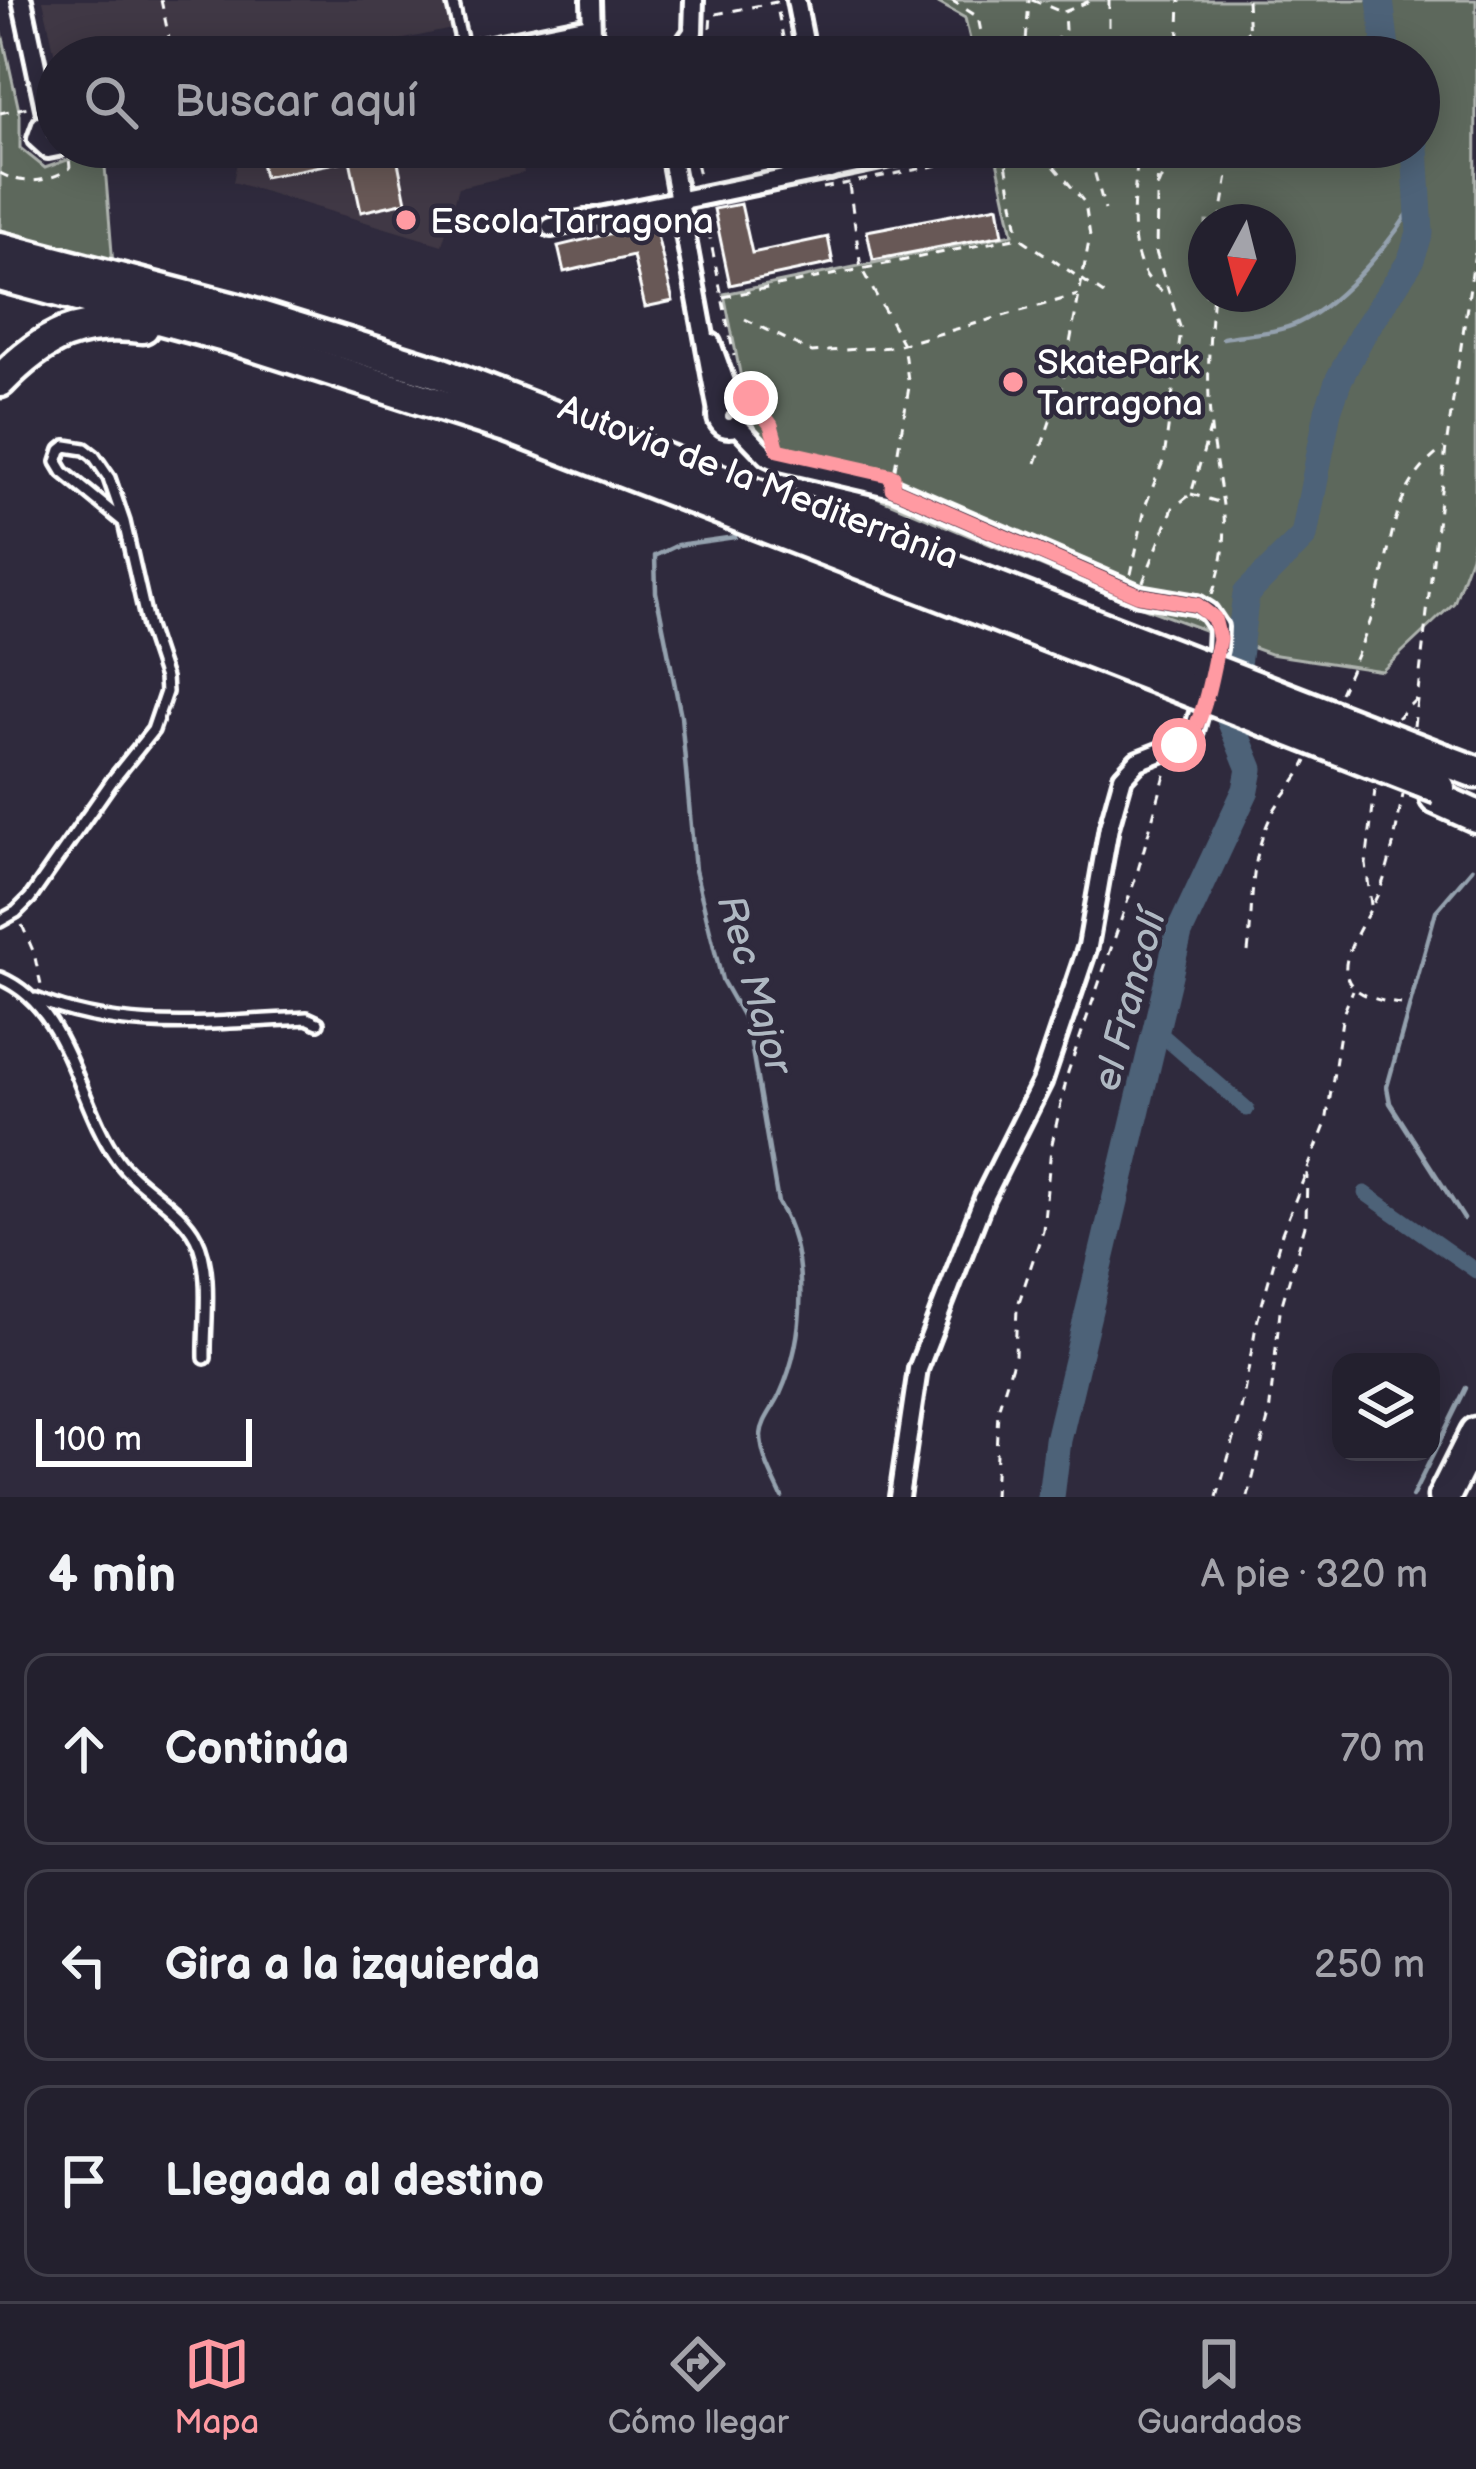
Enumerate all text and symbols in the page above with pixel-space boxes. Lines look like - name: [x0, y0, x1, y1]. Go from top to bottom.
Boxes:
- search box: [36, 36, 1440, 168]
- icon: search: [78, 69, 144, 135]
- text: Buscar aquí: [174, 75, 417, 130]
- place label: Escola Tarragona: [430, 201, 714, 244]
- north arrow: [1188, 204, 1296, 312]
- marker: Escola Tarragona: [393, 207, 419, 233]
- place label: SkatePark Tarragona: [1037, 342, 1203, 426]
- marker: SkatePark Tarragona: [1000, 369, 1026, 395]
- route end: [724, 371, 778, 425]
- street label: Autovia de la Mediterrània: [552, 387, 964, 580]
- route start: [1152, 718, 1206, 772]
- water label: Rec Major: [706, 890, 802, 1082]
- water label: el Francolí: [1084, 901, 1178, 1096]
- map controls: [1332, 1353, 1440, 1461]
- button: layers: [1332, 1353, 1440, 1461]
- scale bar: [36, 1413, 252, 1466]
- text: 100 m: [54, 1420, 142, 1460]
- text: 4 min: [48, 1545, 176, 1606]
- text: A pie · 320 m: [1201, 1552, 1428, 1599]
- icon: ahead: [51, 1716, 117, 1782]
- text: Continúa: [165, 1722, 349, 1777]
- text: 70 m: [1340, 1726, 1425, 1773]
- icon: left: [51, 1932, 117, 1998]
- text: Gira a la izquierda: [165, 1938, 540, 1993]
- text: 250 m: [1314, 1942, 1425, 1989]
- icon: arrive: [51, 2148, 117, 2214]
- text: Llegada al destino: [165, 2154, 544, 2209]
- tab: Mapa: [174, 2331, 259, 2443]
- tab: Cómo llegar: [608, 2331, 789, 2443]
- tab: Guardados: [1137, 2331, 1302, 2443]

